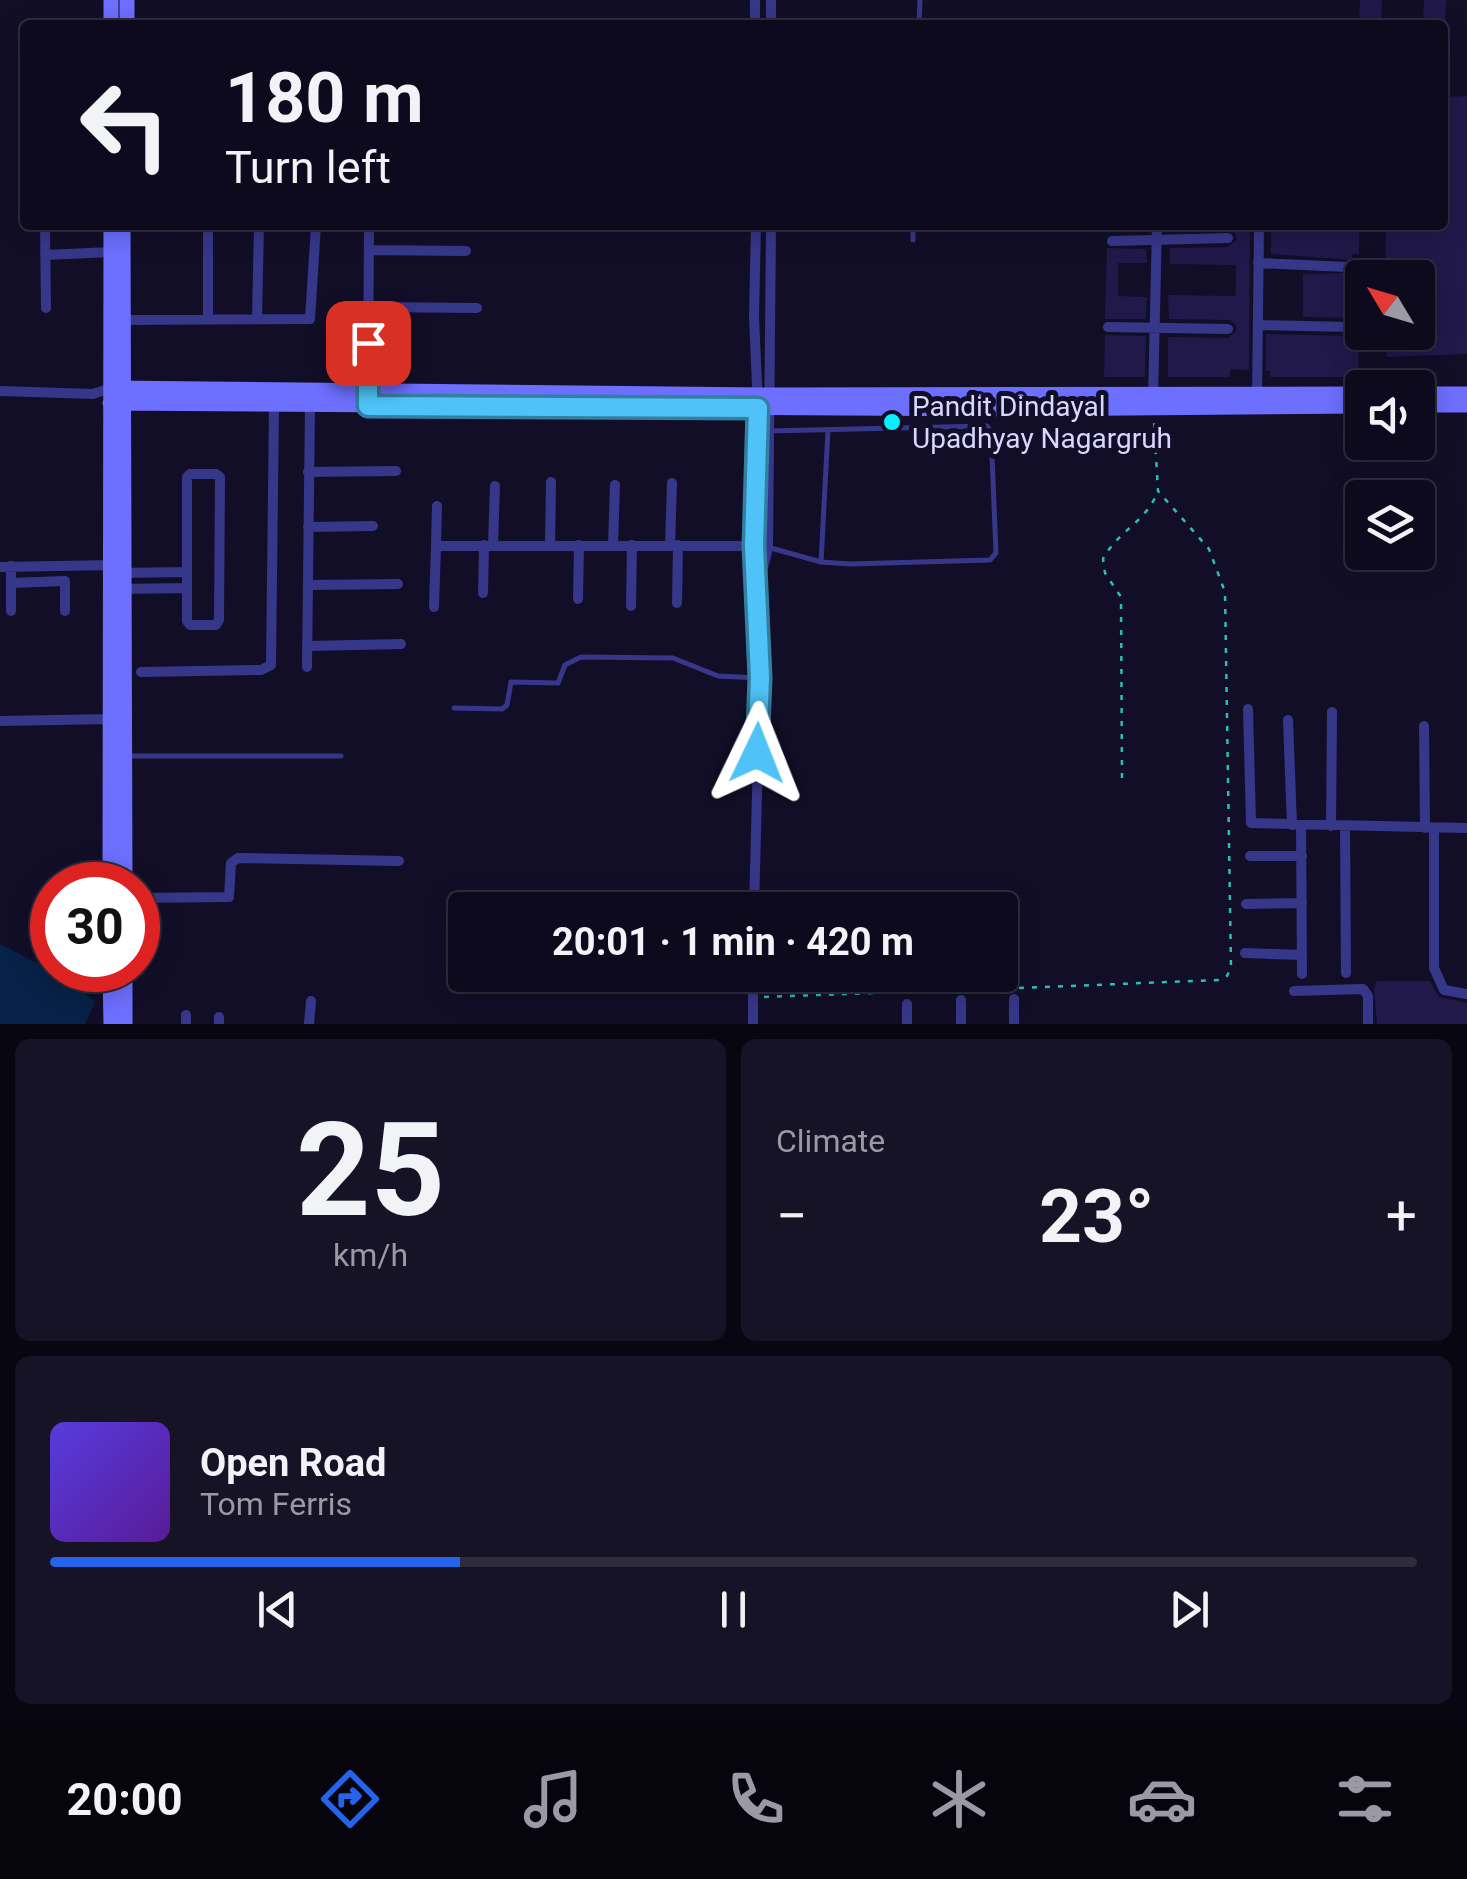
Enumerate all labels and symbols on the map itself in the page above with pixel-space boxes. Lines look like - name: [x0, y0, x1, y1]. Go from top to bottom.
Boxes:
- north arrow: [1345, 260, 1435, 350]
- pin: [326, 301, 411, 386]
- place label: Pandit Dindayal Upadhyay Nagargruh: [912, 390, 1172, 455]
- marker: Pandit Dindayal Upadhyay Nagargruh: [881, 411, 903, 433]
- position arrow: [705, 701, 809, 805]
- speed limit sign: 30: [30, 862, 160, 992]

